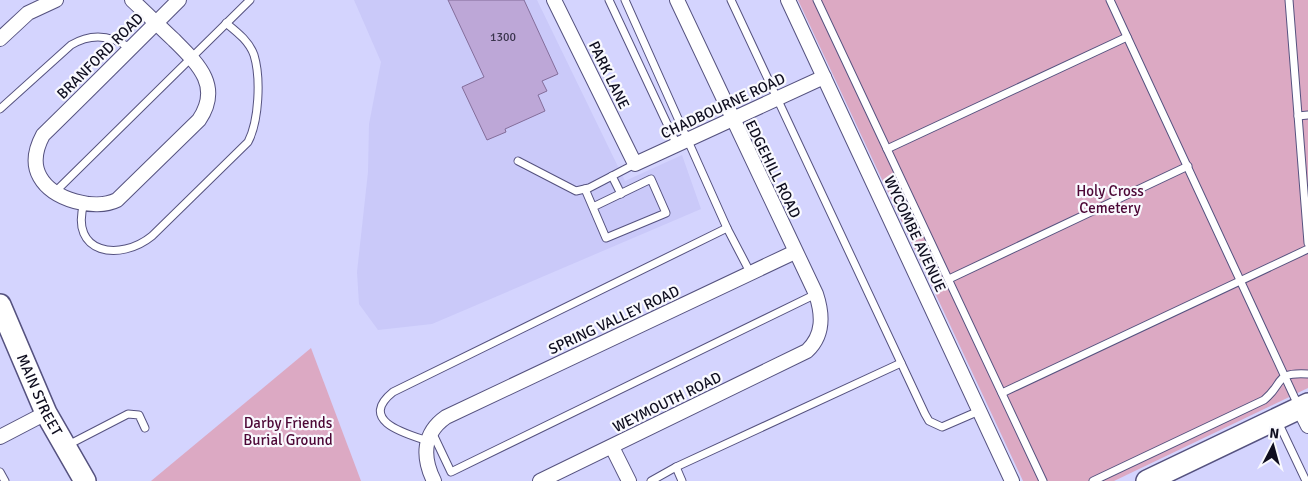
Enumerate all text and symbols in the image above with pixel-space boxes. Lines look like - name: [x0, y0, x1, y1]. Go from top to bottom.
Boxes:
- street label: BRANFORD ROAD: [53, 9, 147, 103]
- house number: 1300: [490, 30, 516, 45]
- street label: PARK LANE: [585, 38, 633, 112]
- street label: CHADBOURNE ROAD: [658, 69, 788, 143]
- street label: EDGEHILL ROAD: [741, 117, 805, 221]
- street label: WYCOMBE AVENUE: [880, 173, 950, 295]
- park label: Holy Cross Cemetery: [1076, 182, 1144, 217]
- street label: SPRING VALLEY ROAD: [546, 282, 682, 358]
- street label: MAIN STREET: [13, 351, 66, 439]
- street label: WEYMOUTH ROAD: [610, 368, 724, 436]
- park label: Darby Friends Burial Ground: [243, 414, 333, 449]
- north arrow: [1248, 421, 1298, 471]
- text: N: [1269, 425, 1280, 443]

